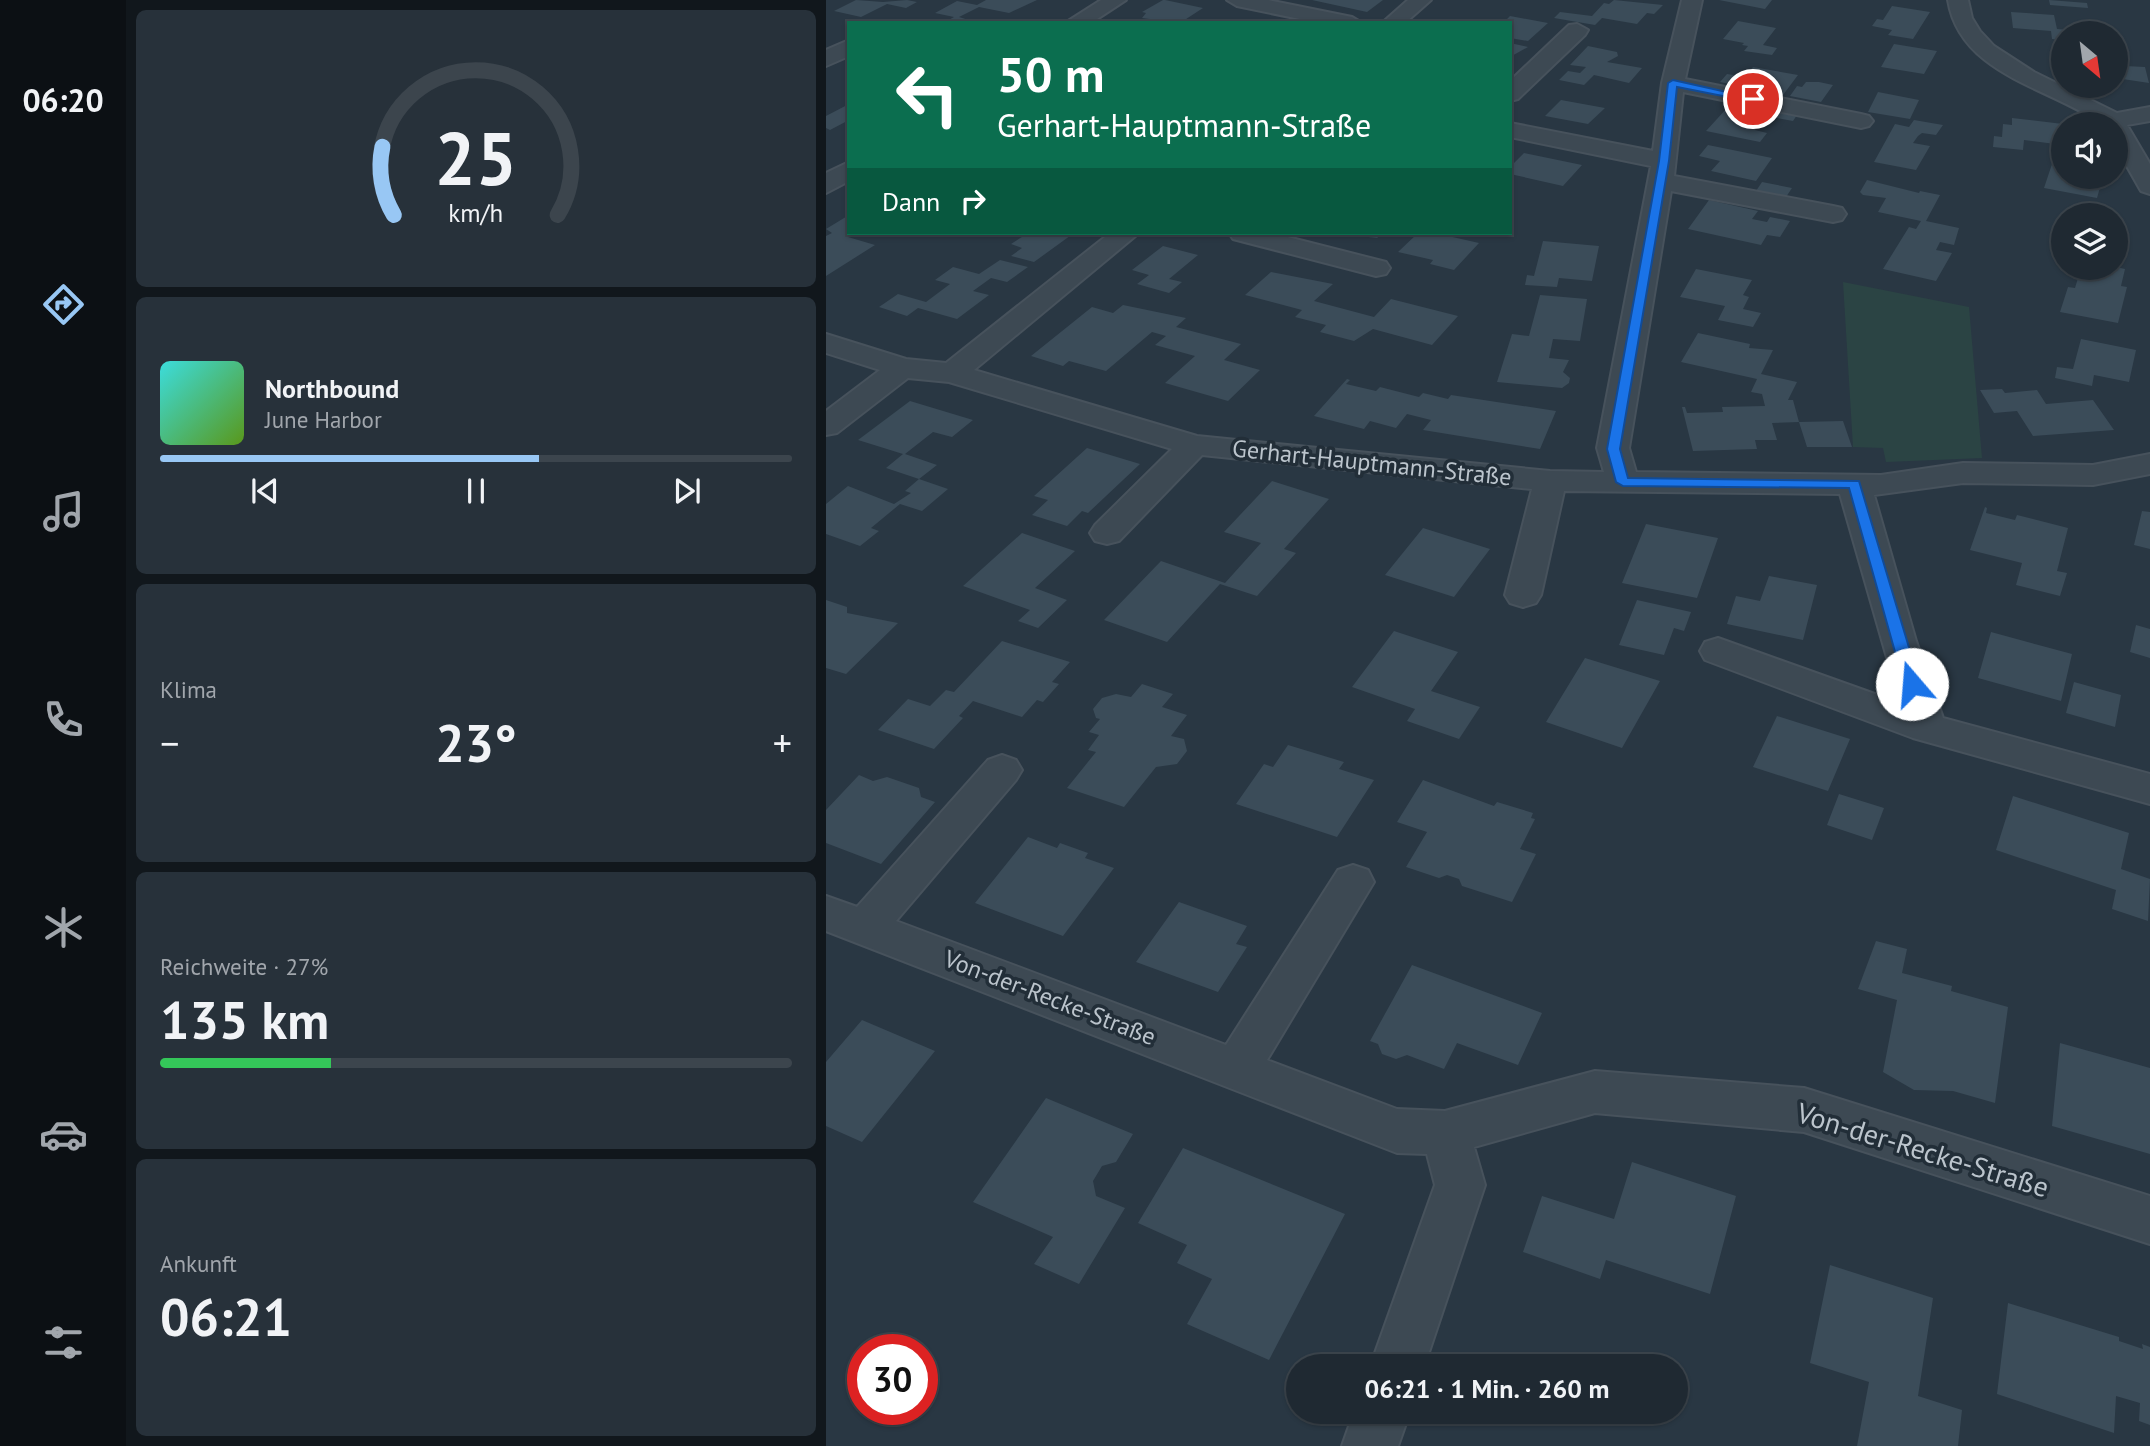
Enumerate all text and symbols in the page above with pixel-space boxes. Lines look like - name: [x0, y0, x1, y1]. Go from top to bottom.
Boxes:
- north arrow: [2051, 21, 2128, 98]
- map controls: [2051, 21, 2128, 280]
- text: 50 m: [997, 42, 1104, 106]
- icon: left: [882, 49, 973, 140]
- pin: [1723, 69, 1783, 129]
- text: 06:20: [22, 79, 104, 121]
- icon: arrive: [1734, 80, 1772, 118]
- text: Gerhart-Hauptmann-Straße: [997, 104, 1371, 146]
- text: 25: [435, 111, 517, 205]
- button: sound: [2051, 112, 2128, 189]
- icon: right: [954, 182, 992, 220]
- text: Dann: [882, 185, 940, 218]
- text: km/h: [449, 196, 503, 228]
- button: layers: [2051, 203, 2128, 280]
- icon: directions: [39, 280, 88, 329]
- text: Northbound: [265, 372, 399, 405]
- text: June Harbor: [265, 405, 382, 434]
- street label: Gerhart-Hauptmann-Straße: [1231, 432, 1513, 493]
- icon: previous: [246, 472, 284, 510]
- icon: pause: [457, 472, 495, 510]
- icon: next: [668, 472, 706, 510]
- icon: music: [39, 487, 88, 536]
- position arrow: [1875, 647, 1949, 721]
- text: Klima: [160, 675, 217, 704]
- icon: phone: [39, 695, 88, 744]
- text: 23°: [435, 709, 517, 776]
- text: −: [160, 718, 179, 767]
- text: +: [773, 718, 792, 767]
- icon: climate: [39, 903, 88, 952]
- street label: Von-der-Recke-Straße: [939, 943, 1160, 1052]
- text: Reichweite · 27%: [160, 952, 328, 981]
- text: 135 km: [160, 986, 329, 1053]
- street label: Von-der-Recke-Straße: [1792, 1093, 2054, 1205]
- icon: car: [39, 1110, 88, 1159]
- text: Ankunft: [160, 1249, 237, 1278]
- text: 06:21: [160, 1283, 292, 1350]
- icon: filters: [39, 1318, 88, 1367]
- speed limit sign: 30: [847, 1334, 938, 1425]
- text: 06:21 · 1 Min. · 260 m: [1364, 1372, 1610, 1405]

